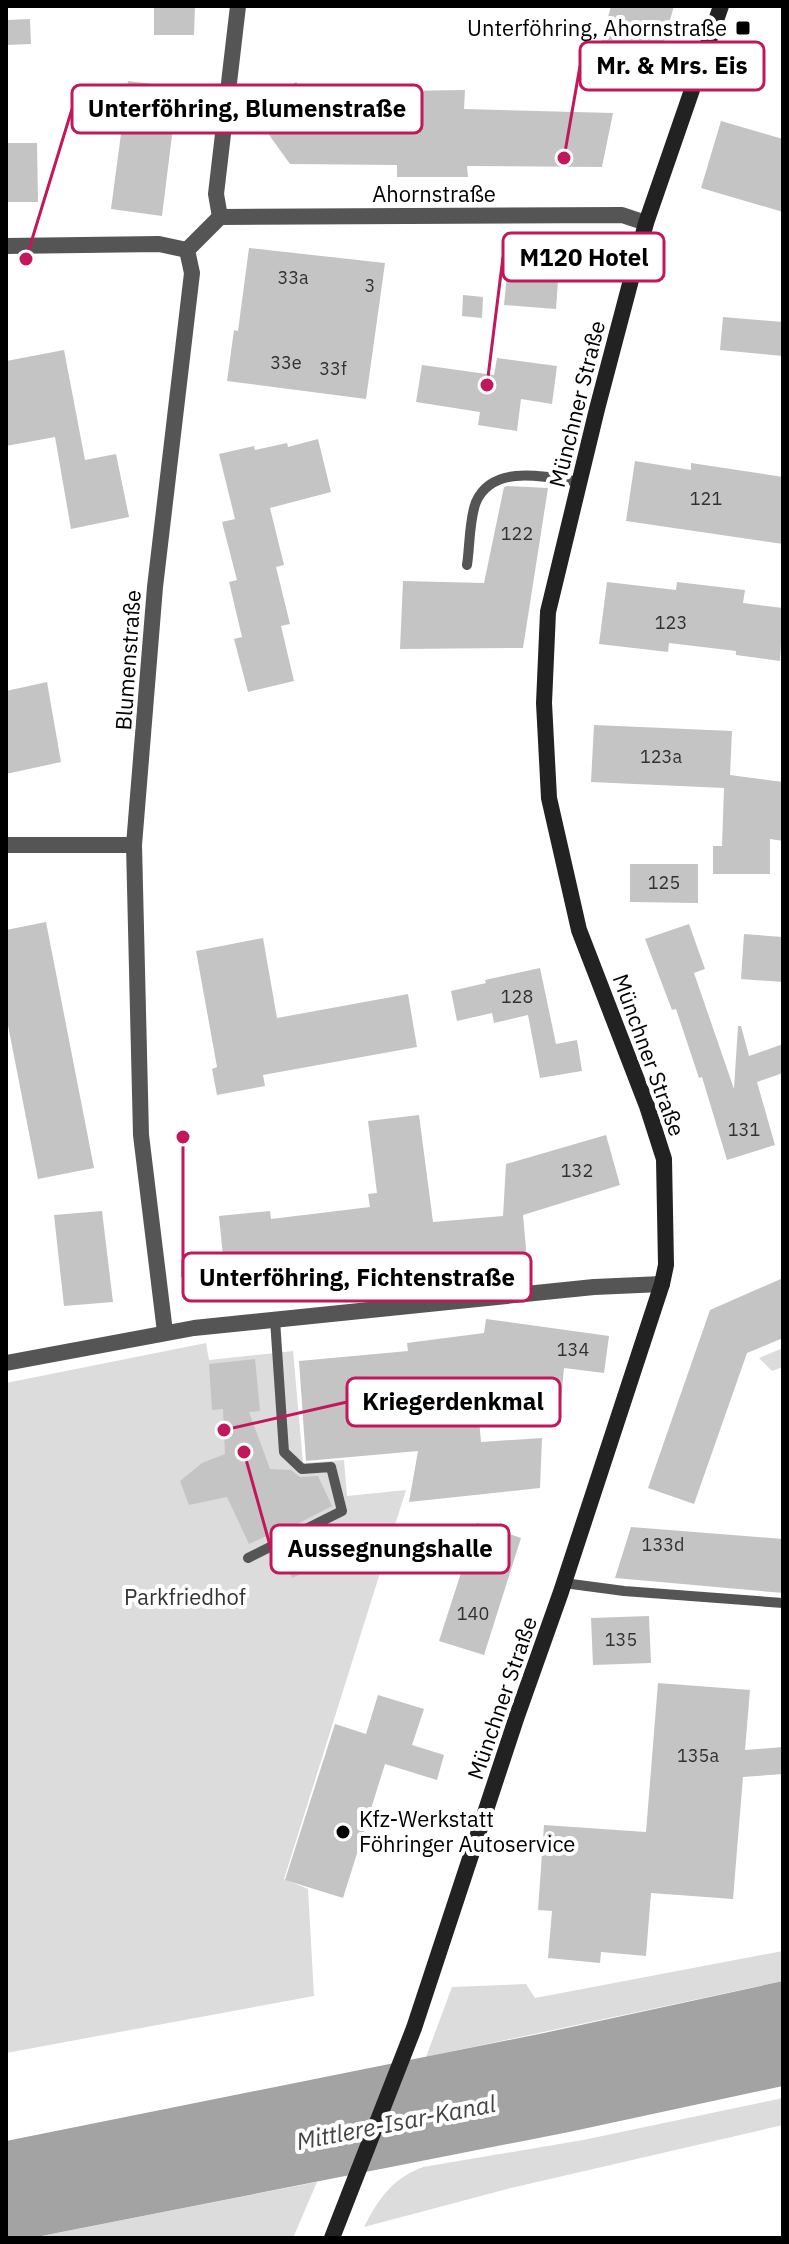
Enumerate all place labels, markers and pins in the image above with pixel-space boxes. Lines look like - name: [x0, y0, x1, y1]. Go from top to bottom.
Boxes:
- place label: Unterföhring, Ahornstraße: [467, 13, 727, 42]
- marker: Unterföhring, Ahornstraße: [734, 19, 752, 37]
- callout: Mr. & Mrs. Eis: [580, 42, 764, 90]
- callout: Unterföhring, Blumenstraße: [72, 85, 422, 133]
- callout: M120 Hotel: [503, 233, 664, 281]
- callout: Unterföhring, Fichtenstraße: [183, 1253, 531, 1301]
- callout: Kriegerdenkmal: [347, 1378, 560, 1426]
- callout: Aussegnungshalle: [271, 1525, 509, 1573]
- place label: Kfz-Werkstatt Föhringer Autoservice: [359, 1804, 575, 1858]
- marker: Kfz-Werkstatt Föhringer Autoservice: [334, 1823, 352, 1841]

